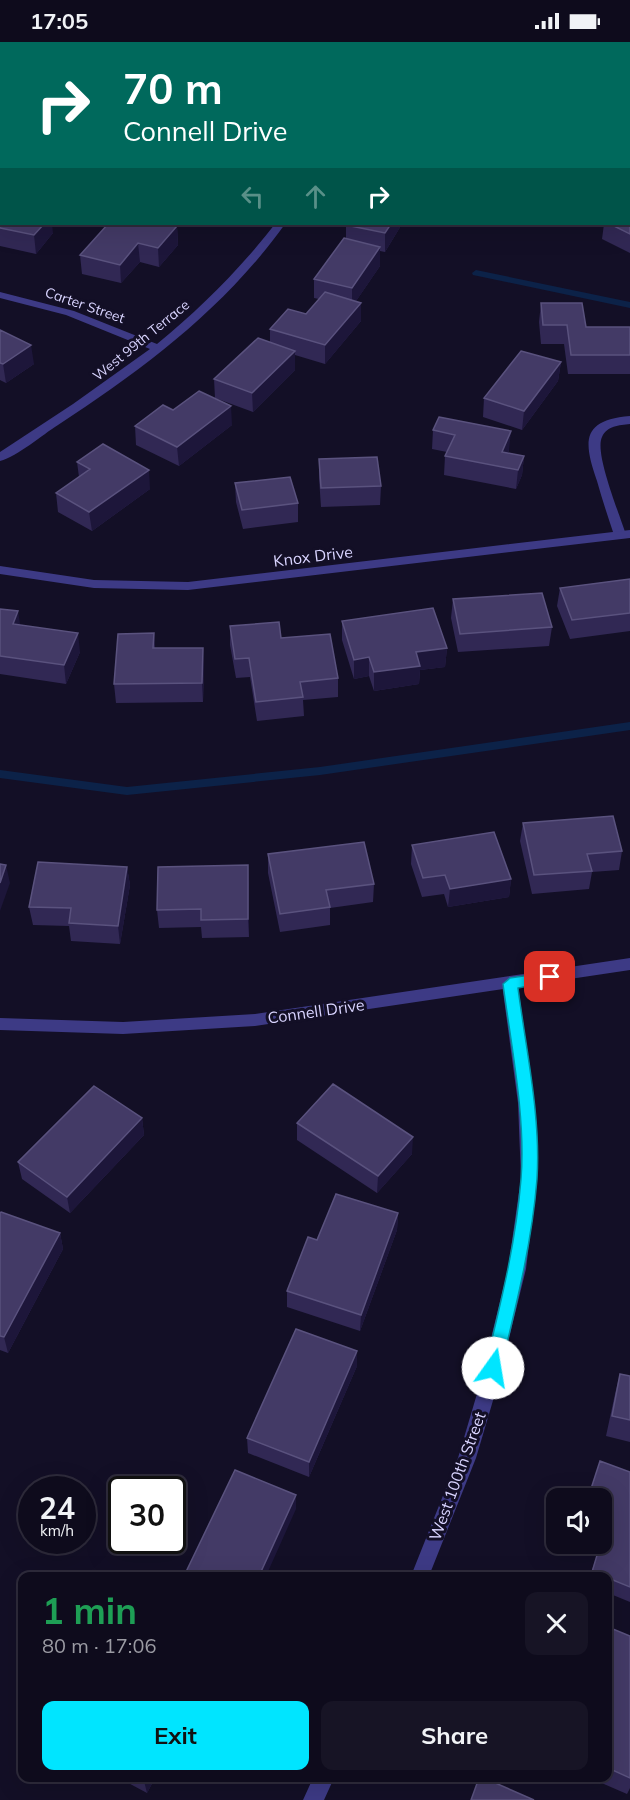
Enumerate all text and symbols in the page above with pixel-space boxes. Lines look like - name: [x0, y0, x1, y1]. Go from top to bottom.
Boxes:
- text: 17:05: [30, 7, 88, 35]
- text: 70 m: [123, 62, 223, 115]
- icon: right: [24, 66, 102, 144]
- text: Connell Drive: [123, 114, 287, 148]
- icon: left: [236, 180, 269, 213]
- icon: ahead: [299, 180, 332, 213]
- icon: right: [362, 180, 395, 213]
- street label: Carter Street: [43, 283, 127, 327]
- street label: West 99th Terrace: [89, 295, 193, 385]
- street label: Knox Drive: [272, 541, 354, 571]
- pin: [524, 951, 575, 1002]
- icon: arrive: [533, 960, 566, 993]
- street label: Connell Drive: [266, 994, 366, 1028]
- position arrow: [461, 1336, 525, 1400]
- street label: West 100th Street: [424, 1409, 490, 1543]
- speed limit sign: 30: [108, 1476, 186, 1554]
- map controls: [546, 1488, 612, 1554]
- button: sound: [546, 1488, 612, 1554]
- text: 24: [39, 1489, 75, 1527]
- text: km/h: [40, 1521, 74, 1540]
- text: 1 min: [42, 1588, 137, 1633]
- button: close: [525, 1592, 588, 1655]
- text: 80 m · 17:06: [42, 1633, 156, 1658]
- button: Exit: [42, 1701, 309, 1770]
- button: Share: [321, 1701, 588, 1770]

